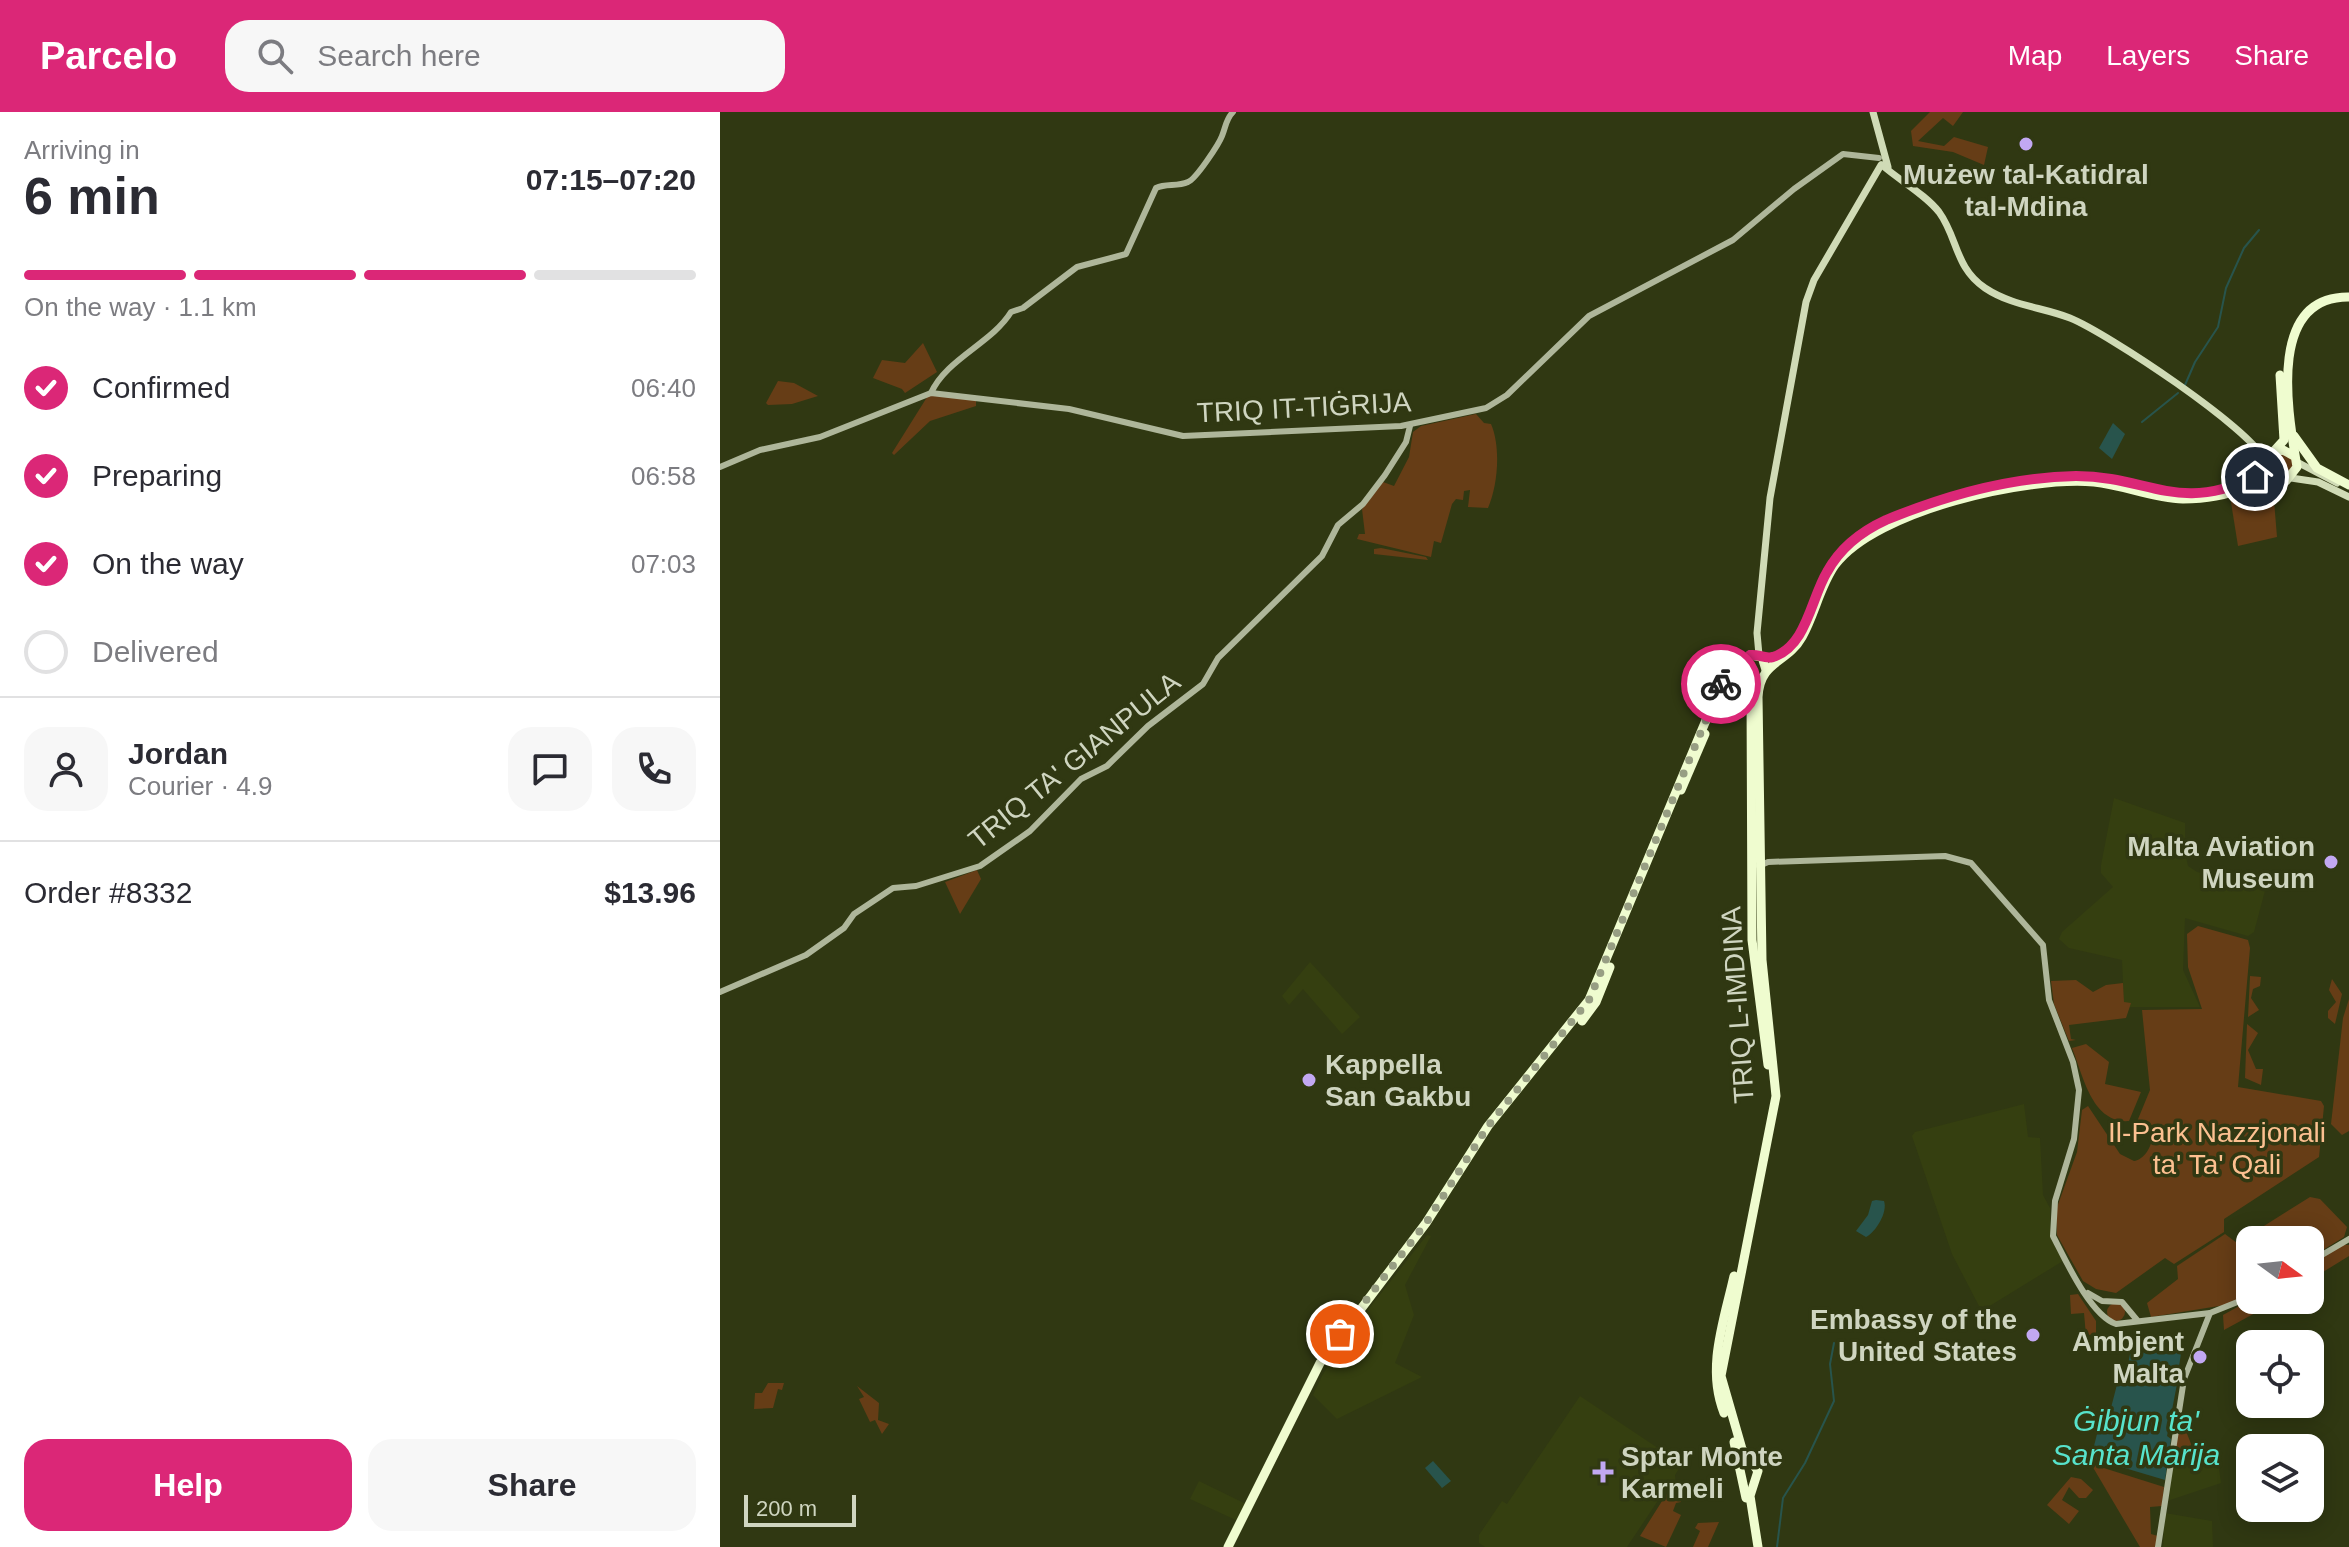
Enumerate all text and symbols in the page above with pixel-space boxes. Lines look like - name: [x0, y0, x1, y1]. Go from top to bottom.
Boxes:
- search box: [225, 20, 785, 92]
- icon: search: [253, 34, 297, 78]
- text: Parcelo: [40, 35, 177, 77]
- text: Search here: [317, 39, 481, 72]
- text: Map: [2008, 40, 2062, 71]
- text: Layers: [2106, 40, 2190, 71]
- text: Share: [2234, 40, 2309, 71]
- text: Arriving in: [24, 135, 140, 165]
- marker: Mużew tal-Katidral tal-Mdina: [2017, 135, 2035, 153]
- place label: Mużew tal-Katidral tal-Mdina: [1903, 159, 2149, 222]
- text: 07:15–07:20: [526, 163, 696, 196]
- text: 6 min: [24, 167, 160, 225]
- text: On the way · 1.1 km: [24, 292, 257, 322]
- icon: check: [24, 366, 68, 410]
- text: Confirmed: [92, 371, 230, 404]
- text: 06:40: [631, 373, 696, 403]
- street label: TRIQ IT-TIĠRIJA: [1196, 386, 1412, 429]
- pin: [2221, 443, 2289, 511]
- icon: check: [24, 454, 68, 498]
- icon: home: [2233, 455, 2277, 499]
- text: Preparing: [92, 459, 222, 492]
- text: 06:58: [631, 461, 696, 491]
- icon: check: [24, 542, 68, 586]
- text: On the way: [92, 547, 244, 580]
- text: 07:03: [631, 549, 696, 579]
- text: Delivered: [92, 635, 219, 668]
- courier: [1681, 644, 1761, 724]
- icon: bike: [1699, 662, 1743, 706]
- street label: TRIQ TA' GIANPULA: [963, 666, 1186, 855]
- button: person: [24, 727, 108, 811]
- button: chat: [508, 727, 592, 811]
- button: phone: [612, 727, 696, 811]
- text: Jordan: [128, 737, 228, 770]
- text: Courier · 4.9: [128, 771, 273, 801]
- place label: Malta Aviation Museum: [2127, 831, 2315, 894]
- marker: Malta Aviation Museum: [2322, 853, 2340, 871]
- text: Order #8332: [24, 876, 192, 909]
- text: $13.96: [604, 876, 696, 909]
- street label: TRIQ L-IMDINA: [1715, 905, 1760, 1105]
- place label: Kappella San Gakbu: [1325, 1049, 1471, 1112]
- marker: Kappella San Gakbu: [1300, 1071, 1318, 1089]
- park label: Il-Park Nazzjonali ta' Ta' Qali: [2108, 1117, 2326, 1180]
- north arrow: [2236, 1226, 2324, 1314]
- map controls: [2236, 1226, 2324, 1522]
- pin: [1306, 1300, 1374, 1368]
- place label: Embassy of the United States: [1810, 1304, 2017, 1367]
- icon: bag: [1318, 1312, 1362, 1356]
- marker: Embassy of the United States: [2024, 1326, 2042, 1344]
- place label: Ambjent Malta: [2072, 1326, 2184, 1389]
- button: locate: [2236, 1330, 2324, 1418]
- marker: Ambjent Malta: [2191, 1348, 2209, 1366]
- water label: Ġibjun ta' Santa Marija: [2052, 1404, 2220, 1471]
- button: layers: [2236, 1434, 2324, 1522]
- button: Help: [24, 1439, 352, 1531]
- button: Share: [368, 1439, 696, 1531]
- place label: Sptar Monte Karmeli: [1621, 1441, 1783, 1504]
- marker: Sptar Monte Karmeli: [1592, 1461, 1614, 1483]
- scale bar: [744, 1491, 856, 1527]
- text: 200 m: [756, 1496, 817, 1521]

